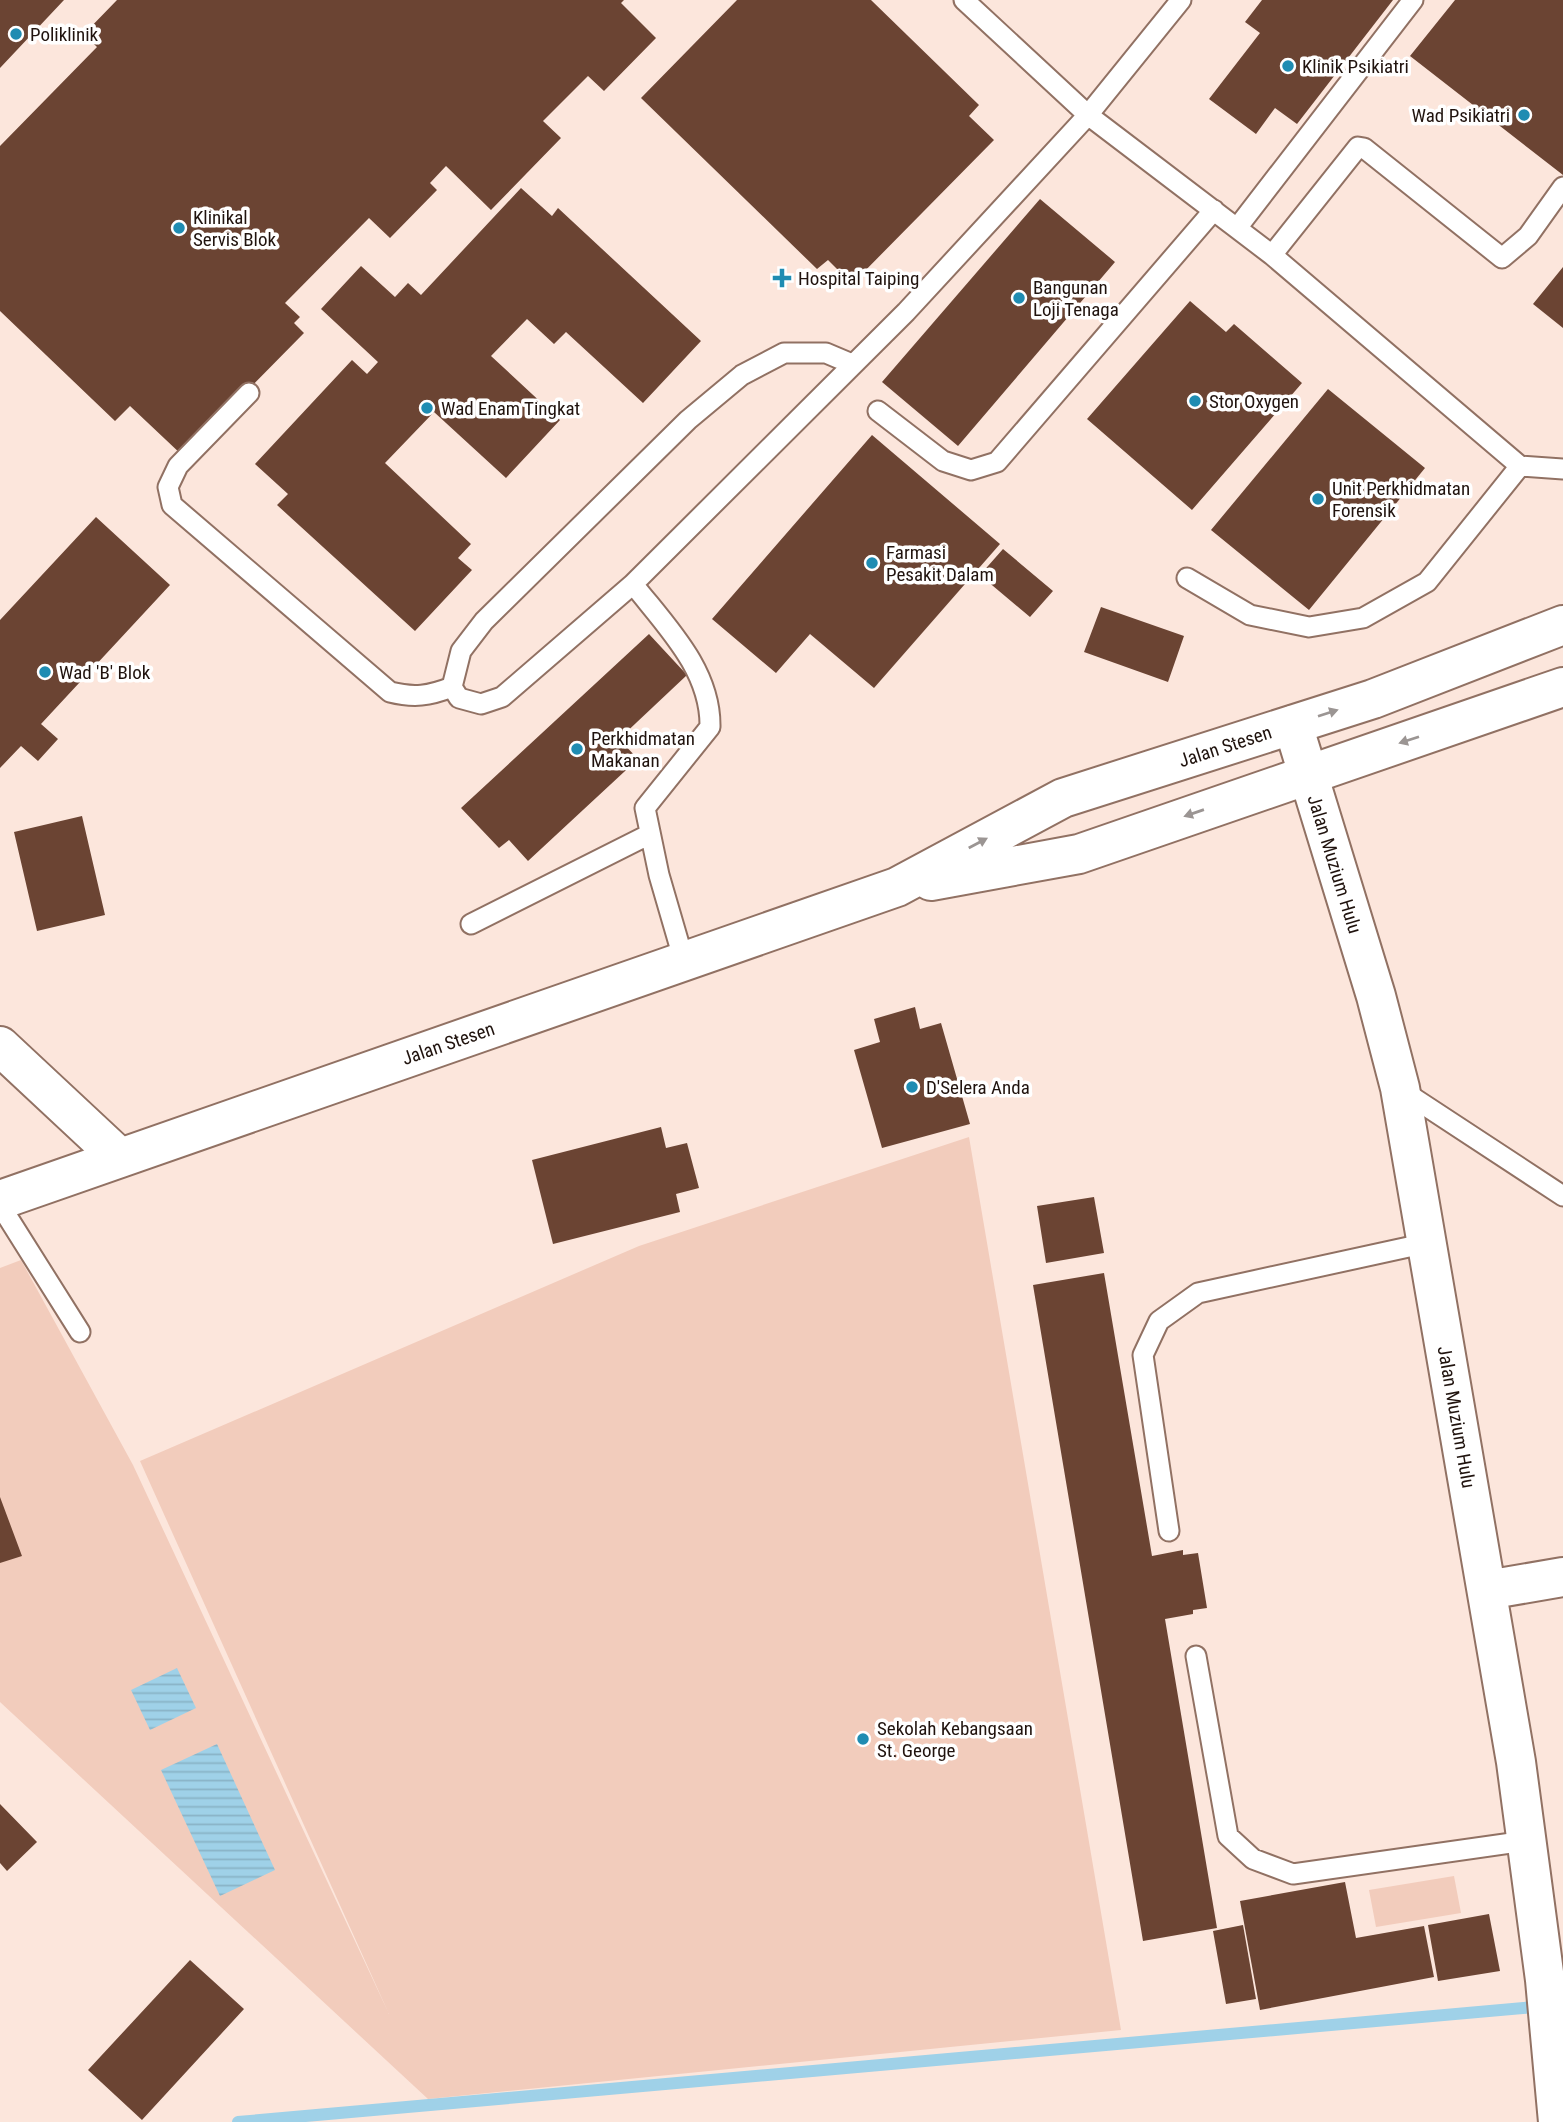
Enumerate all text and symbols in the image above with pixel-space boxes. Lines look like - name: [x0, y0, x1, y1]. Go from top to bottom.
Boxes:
- place label: Poliklinik: [30, 23, 99, 46]
- marker: Poliklinik: [8, 26, 24, 42]
- place label: Klinik Psikiatri: [1302, 55, 1409, 78]
- marker: Klinik Psikiatri: [1280, 58, 1296, 74]
- place label: Wad Psikiatri: [1412, 104, 1510, 127]
- marker: Wad Psikiatri: [1516, 107, 1532, 123]
- place label: Klinikal Servis Blok: [193, 206, 276, 251]
- marker: Klinikal Servis Blok: [171, 220, 187, 236]
- place label: Hospital Taiping: [798, 267, 919, 290]
- marker: Hospital Taiping: [772, 268, 792, 288]
- place label: Bangunan Loji Tenaga: [1033, 276, 1119, 321]
- marker: Bangunan Loji Tenaga: [1011, 290, 1027, 306]
- place label: Stor Oxygen: [1209, 390, 1299, 413]
- marker: Stor Oxygen: [1187, 393, 1203, 409]
- place label: Wad Enam Tingkat: [441, 397, 580, 420]
- marker: Wad Enam Tingkat: [419, 400, 435, 416]
- place label: Unit Perkhidmatan Forensik: [1332, 477, 1470, 522]
- marker: Unit Perkhidmatan Forensik: [1310, 491, 1326, 507]
- place label: Farmasi Pesakit Dalam: [886, 541, 994, 586]
- marker: Farmasi Pesakit Dalam: [864, 555, 880, 571]
- place label: Wad 'B' Blok: [59, 661, 151, 684]
- marker: Wad 'B' Blok: [37, 664, 53, 680]
- one-way arrow: [1318, 708, 1339, 718]
- street label: Jalan Stesen: [1176, 721, 1275, 772]
- place label: Perkhidmatan Makanan: [591, 727, 695, 772]
- one-way arrow: [1398, 735, 1419, 746]
- marker: Perkhidmatan Makanan: [569, 741, 585, 757]
- street label: Jalan Muzium Hulu: [1302, 792, 1367, 936]
- one-way arrow: [1183, 808, 1204, 819]
- one-way arrow: [969, 837, 988, 849]
- street label: Jalan Stesen: [399, 1017, 498, 1070]
- place label: D'Selera Anda: [926, 1076, 1030, 1099]
- marker: D'Selera Anda: [904, 1079, 920, 1095]
- street label: Jalan Muzium Hulu: [1433, 1344, 1480, 1490]
- place label: Sekolah Kebangsaan St. George: [877, 1717, 1033, 1762]
- marker: Sekolah Kebangsaan St. George: [855, 1731, 871, 1747]

